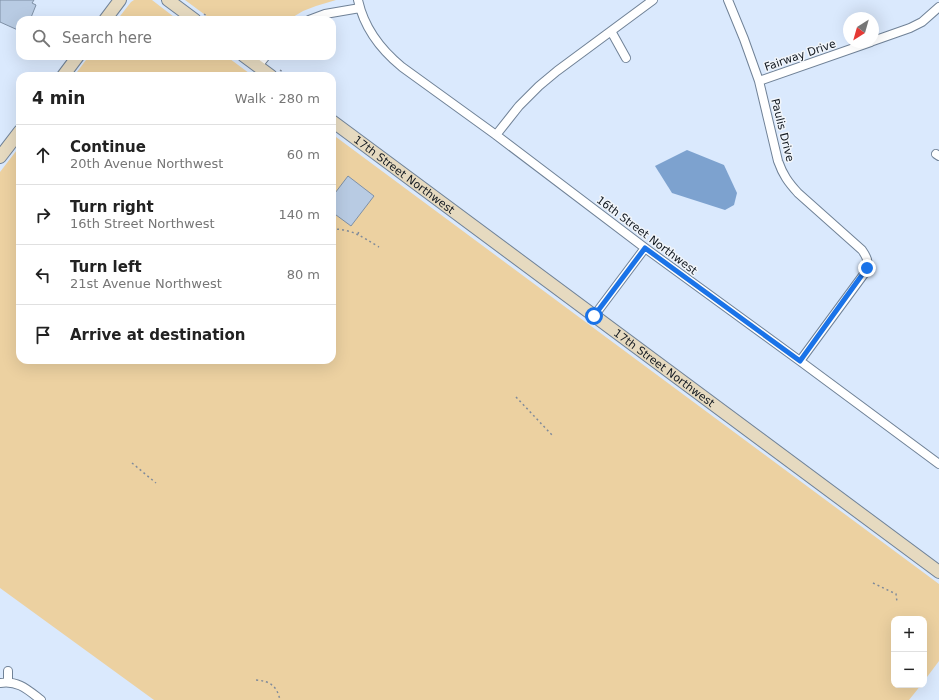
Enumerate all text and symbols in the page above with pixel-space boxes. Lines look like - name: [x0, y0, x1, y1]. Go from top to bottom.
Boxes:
- north arrow: [843, 12, 879, 48]
- search box: [16, 16, 336, 60]
- icon: search: [30, 27, 52, 49]
- text: Search here: [62, 29, 152, 47]
- street label: Fairway Drive: [763, 37, 838, 74]
- text: 4 min: [32, 88, 85, 108]
- text: Walk · 280 m: [235, 91, 320, 106]
- street label: Paulis Drive: [768, 97, 797, 163]
- street label: 17th Street Northwest: [351, 133, 458, 217]
- text: Continue: [70, 138, 146, 156]
- icon: ahead: [32, 144, 54, 166]
- text: 60 m: [287, 147, 320, 162]
- text: 20th Avenue Northwest: [70, 156, 223, 171]
- street label: 16th Street Northwest: [594, 193, 700, 278]
- text: Turn right: [70, 198, 154, 216]
- icon: right: [32, 204, 54, 226]
- text: 140 m: [278, 207, 320, 222]
- text: 16th Street Northwest: [70, 216, 215, 231]
- text: Turn left: [70, 258, 142, 276]
- route end: [858, 259, 876, 277]
- icon: left: [32, 264, 54, 286]
- text: 80 m: [287, 267, 320, 282]
- text: 21st Avenue Northwest: [70, 276, 222, 291]
- route start: [585, 307, 603, 325]
- icon: arrive: [32, 324, 54, 346]
- text: Arrive at destination: [70, 326, 245, 344]
- street label: 17th Street Northwest: [611, 327, 718, 410]
- map controls: [891, 616, 927, 688]
- button: +: [891, 616, 927, 652]
- button: −: [891, 652, 927, 688]

